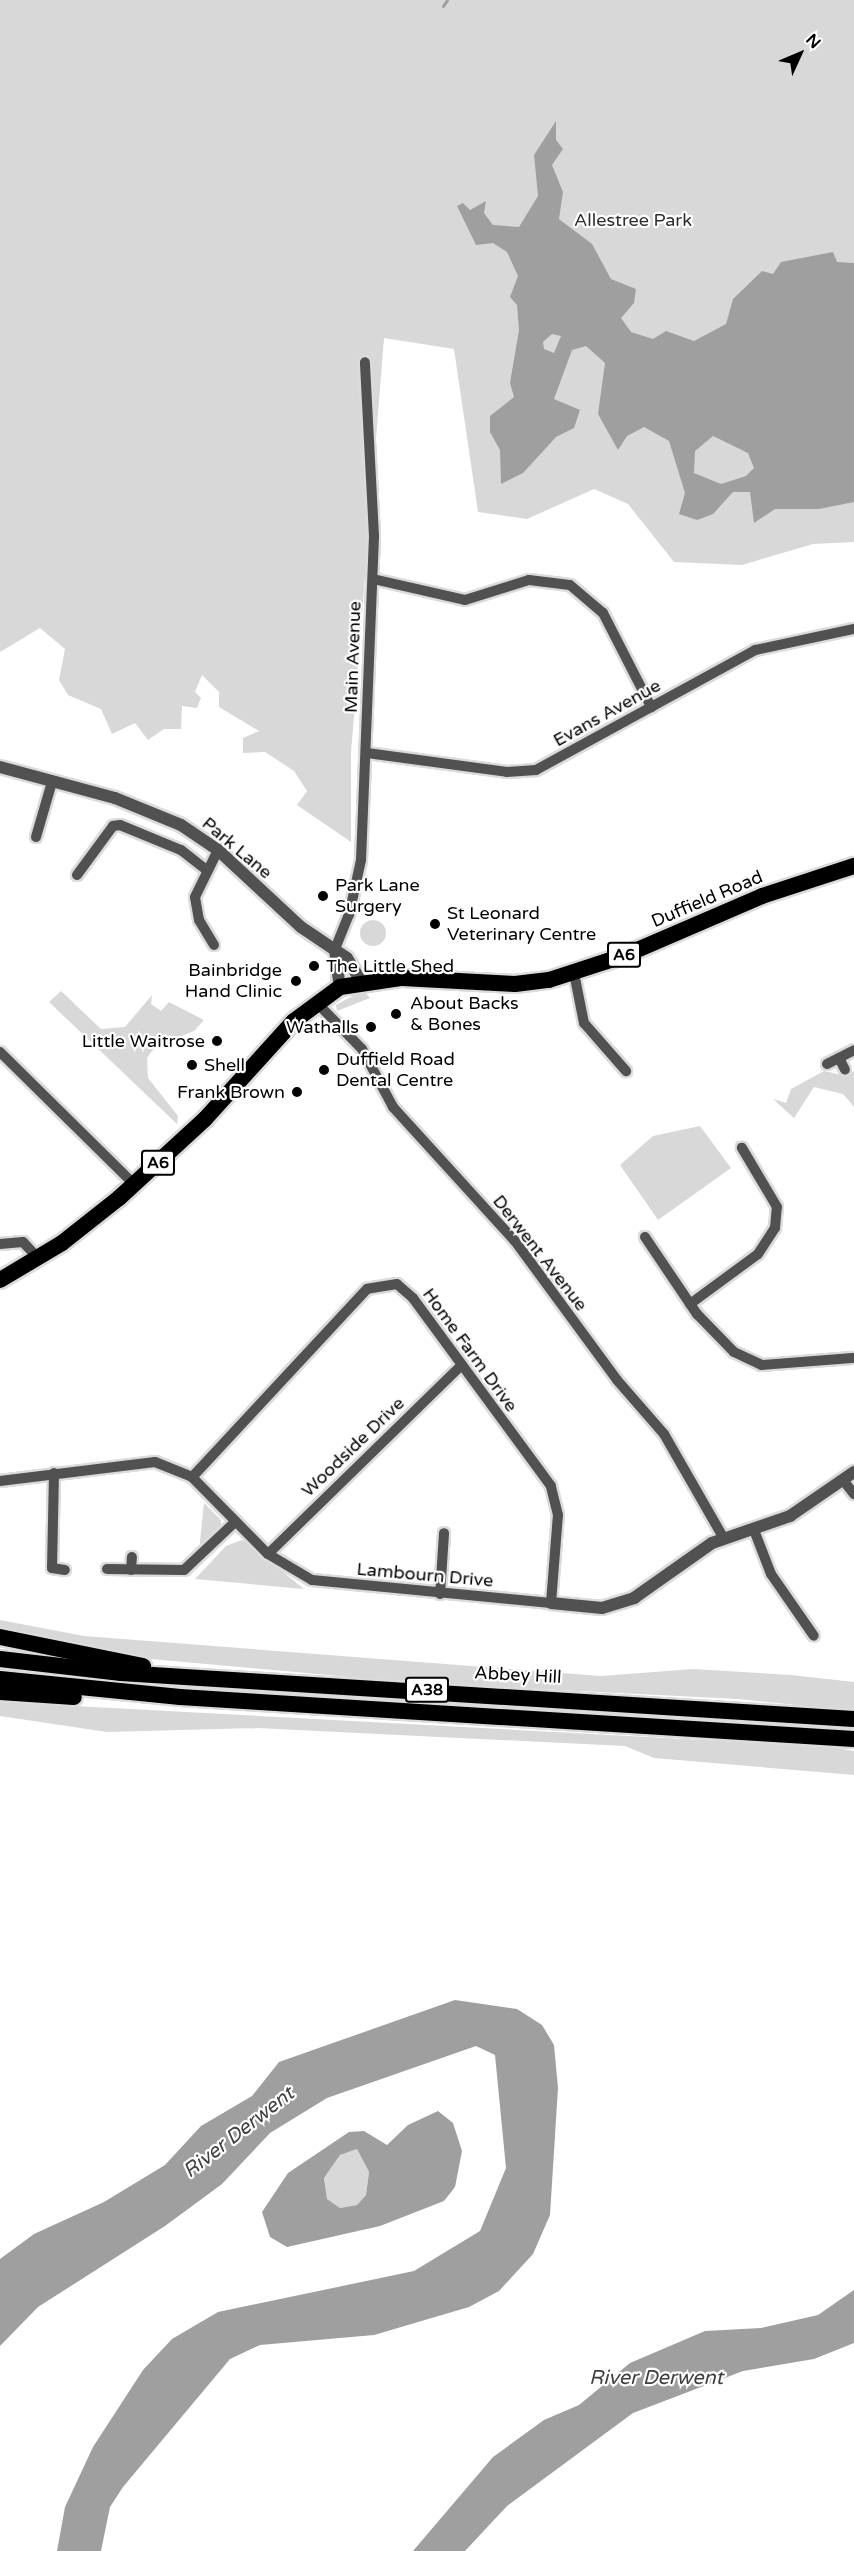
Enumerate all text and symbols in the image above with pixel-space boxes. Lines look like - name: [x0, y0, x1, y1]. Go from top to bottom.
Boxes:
- north arrow: [770, 24, 830, 84]
- text: N: [801, 30, 825, 53]
- park label: Allestree Park: [574, 209, 692, 231]
- street label: Main Avenue: [340, 601, 366, 713]
- street label: Evans Avenue: [550, 675, 664, 751]
- street label: Park Lane: [198, 812, 276, 884]
- street label: Duffield Road: [648, 866, 766, 932]
- place label: Park Lane Surgery: [335, 875, 420, 918]
- marker: Park Lane Surgery: [316, 889, 330, 903]
- place label: St Leonard Veterinary Centre: [447, 903, 596, 946]
- marker: St Leonard Veterinary Centre: [428, 917, 442, 931]
- road number: A6: [606, 942, 642, 968]
- place label: The Little Shed: [326, 955, 454, 977]
- marker: The Little Shed: [307, 959, 321, 973]
- place label: Bainbridge Hand Clinic: [185, 960, 282, 1002]
- marker: Bainbridge Hand Clinic: [287, 972, 305, 990]
- place label: About Backs & Bones: [410, 993, 519, 1036]
- marker: About Backs & Bones: [387, 1005, 405, 1023]
- place label: Wathalls: [286, 1016, 359, 1038]
- marker: Wathalls: [364, 1020, 378, 1034]
- place label: Little Waitrose: [82, 1030, 205, 1052]
- marker: Little Waitrose: [210, 1034, 224, 1048]
- place label: Duffield Road Dental Centre: [336, 1049, 455, 1092]
- place label: Shell: [204, 1054, 245, 1076]
- marker: Shell: [185, 1058, 199, 1072]
- marker: Duffield Road Dental Centre: [317, 1063, 331, 1077]
- place label: Frank Brown: [177, 1081, 285, 1103]
- marker: Frank Brown: [290, 1085, 304, 1099]
- road number: A6: [140, 1150, 176, 1176]
- street label: Derwent Avenue: [488, 1191, 592, 1315]
- street label: Home Farm Drive: [418, 1284, 522, 1416]
- street label: Woodside Drive: [297, 1393, 409, 1501]
- street label: Lambourn Drive: [356, 1558, 494, 1592]
- street label: Abbey Hill: [474, 1662, 562, 1688]
- road number: A38: [404, 1677, 450, 1703]
- water label: River Derwent: [179, 2082, 299, 2184]
- water label: River Derwent: [589, 2366, 723, 2390]

